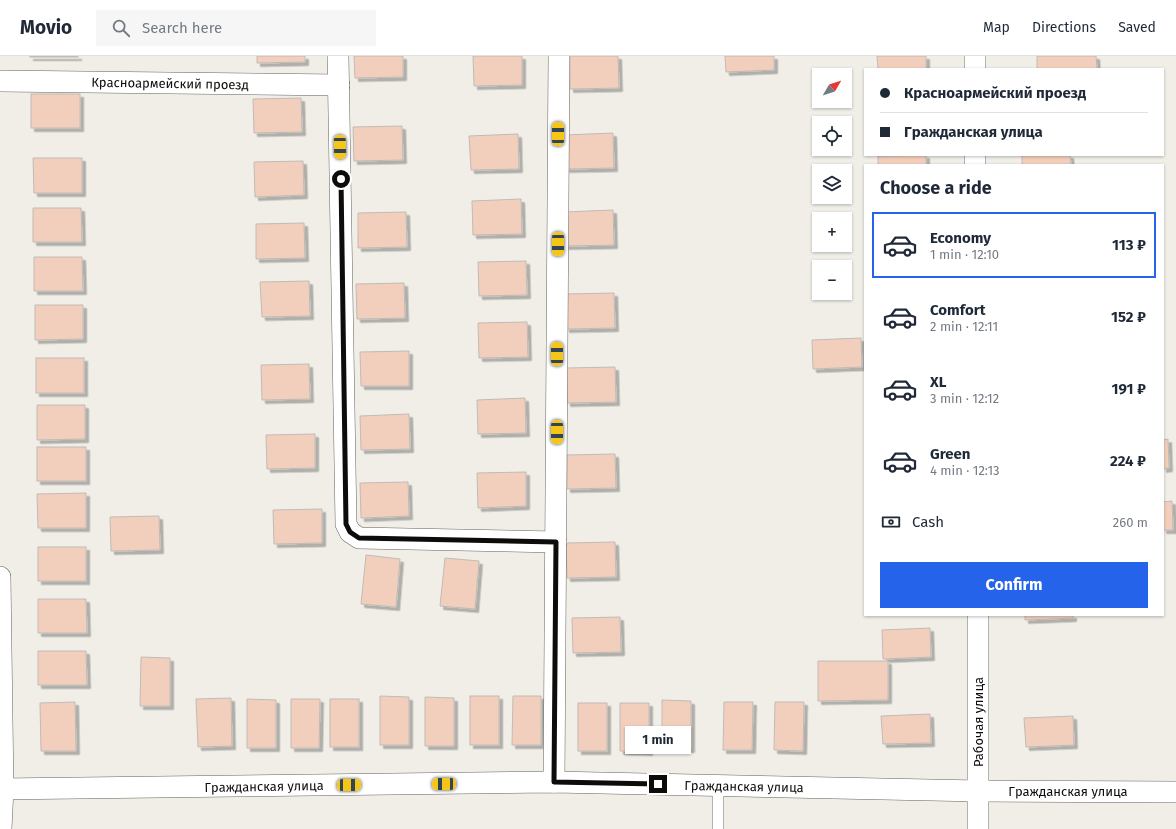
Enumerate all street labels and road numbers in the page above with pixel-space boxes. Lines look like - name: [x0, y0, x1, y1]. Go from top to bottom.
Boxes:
- street label: Красноармейский проезд: [91, 75, 249, 92]
- street label: Рабочая улица: [971, 677, 986, 767]
- street label: Гражданская улица: [204, 778, 324, 795]
- street label: Гражданская улица: [684, 778, 804, 795]
- street label: Гражданская улица: [1008, 784, 1128, 799]

